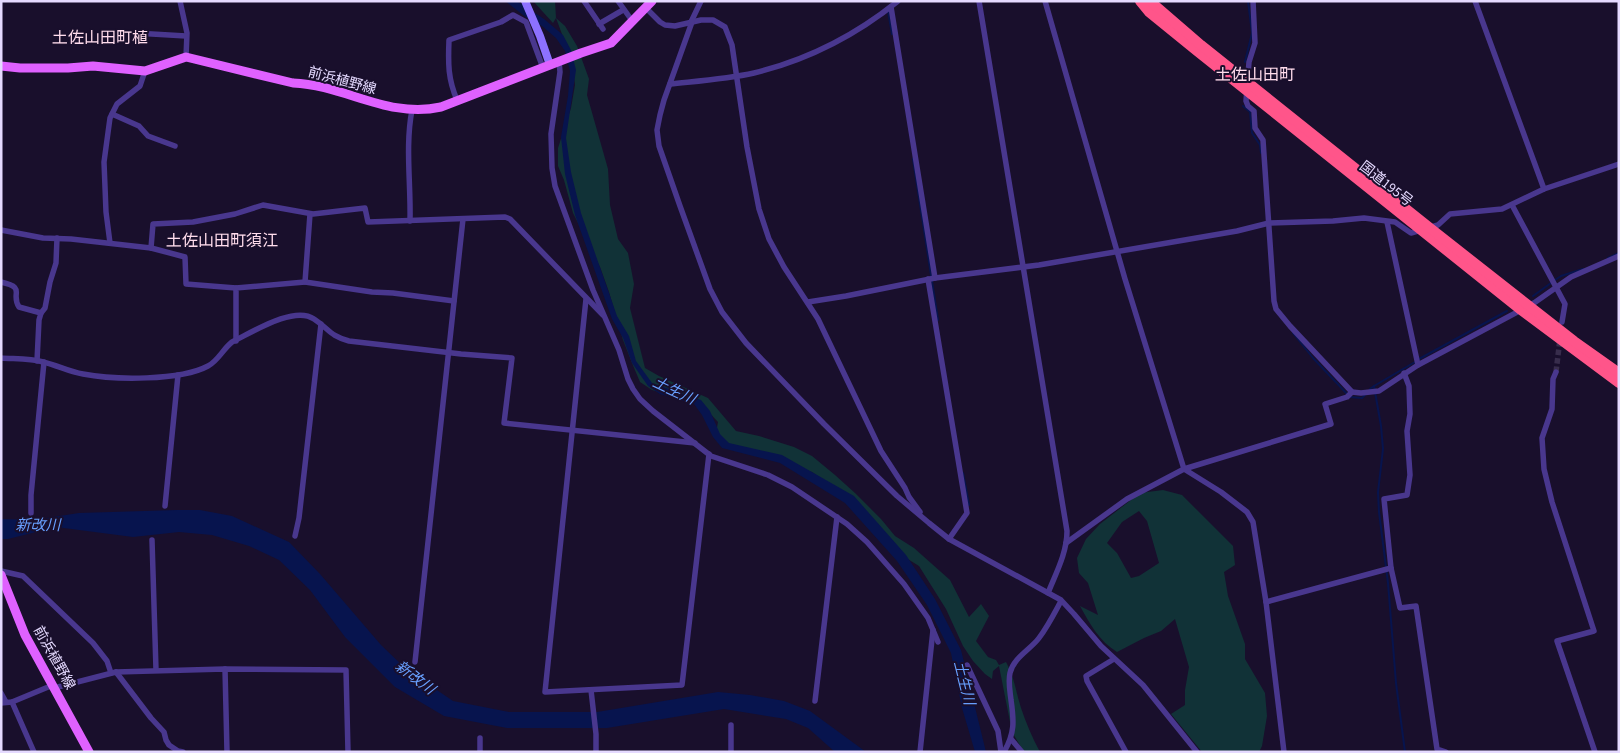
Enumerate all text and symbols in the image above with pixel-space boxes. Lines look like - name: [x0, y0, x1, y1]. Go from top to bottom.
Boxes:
- district label: 土佐山田町植: [52, 27, 148, 49]
- street label: 前浜植野線: [306, 62, 378, 100]
- district label: 土佐山田町: [1215, 64, 1295, 86]
- street label: 国道195号: [1355, 157, 1417, 211]
- district label: 土佐山田町須江: [166, 230, 278, 252]
- water label: 土生川: [649, 372, 701, 411]
- water label: 新改川: [15, 515, 62, 536]
- street label: 前浜植野線: [28, 623, 80, 693]
- water label: 新改川: [391, 656, 441, 701]
- water label: 土生川: [948, 659, 980, 709]

